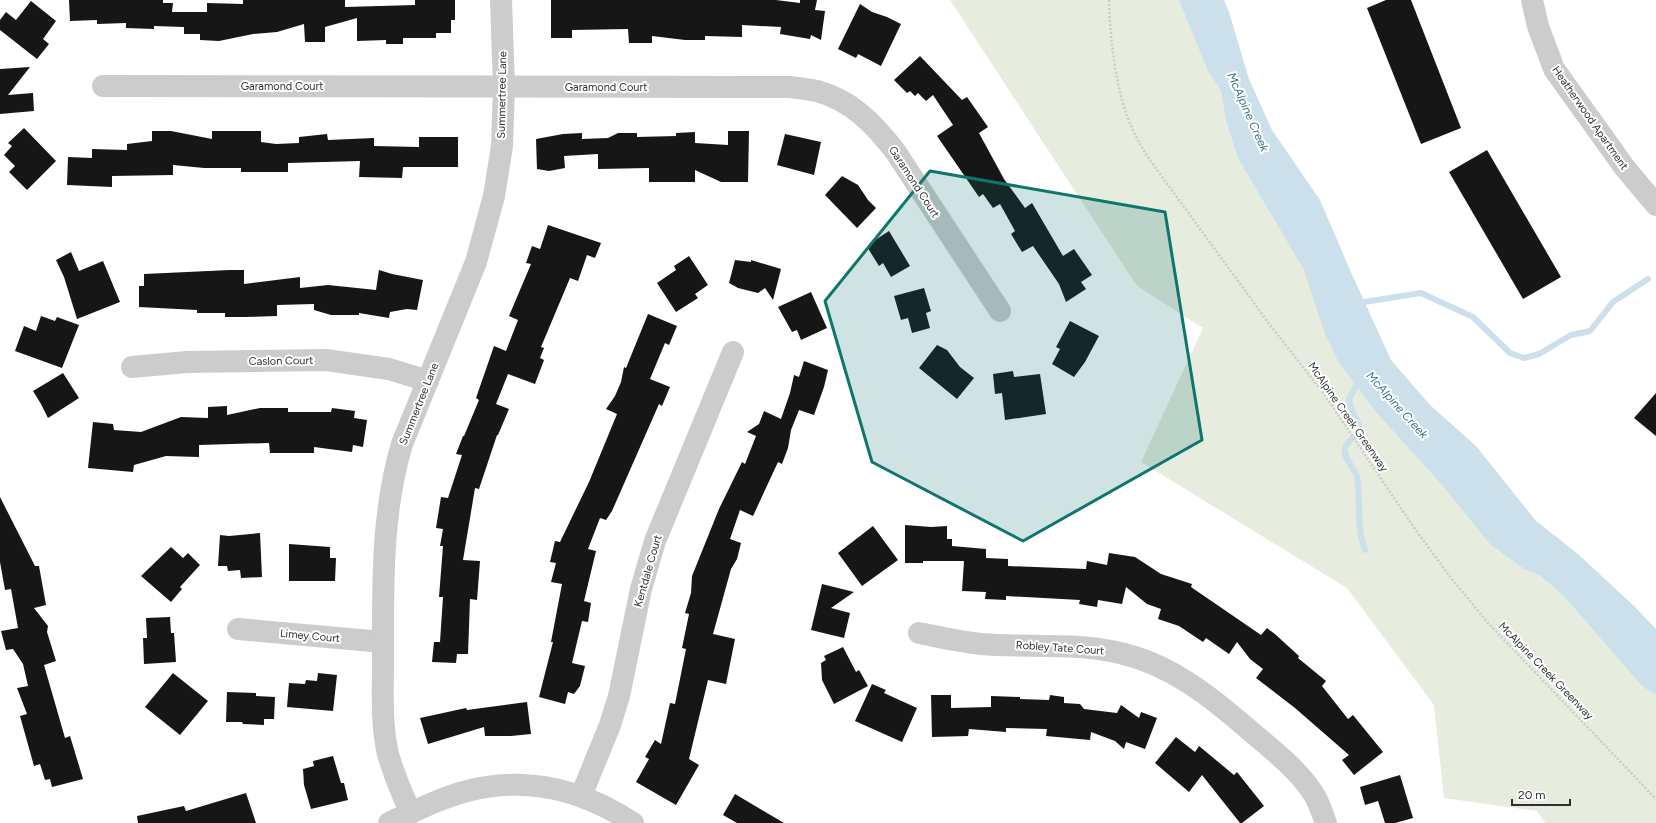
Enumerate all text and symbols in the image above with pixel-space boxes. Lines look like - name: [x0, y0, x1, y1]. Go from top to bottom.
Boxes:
- street label: Summertree Lane: [495, 51, 509, 139]
- street label: Heatherwood Apartment: [1549, 64, 1631, 172]
- water label: McAlpine Creek: [1224, 70, 1272, 155]
- street label: Garamond Court: [241, 80, 323, 93]
- street label: Garamond Court: [565, 81, 647, 94]
- street label: Garamond Court: [886, 144, 942, 220]
- street label: Caslon Court: [249, 354, 313, 368]
- street label: McAlpine Creek Greenway: [1305, 360, 1391, 474]
- street label: Summertree Lane: [397, 361, 441, 447]
- water label: McAlpine Creek: [1363, 369, 1432, 442]
- street label: Kentdale Court: [631, 533, 665, 609]
- street label: McAlpine Creek Greenway: [1496, 619, 1596, 723]
- street label: Limey Court: [279, 627, 341, 645]
- street label: Robley Tate Court: [1015, 638, 1105, 658]
- scale bar: [1512, 781, 1570, 807]
- text: 20 m: [1518, 788, 1546, 802]

